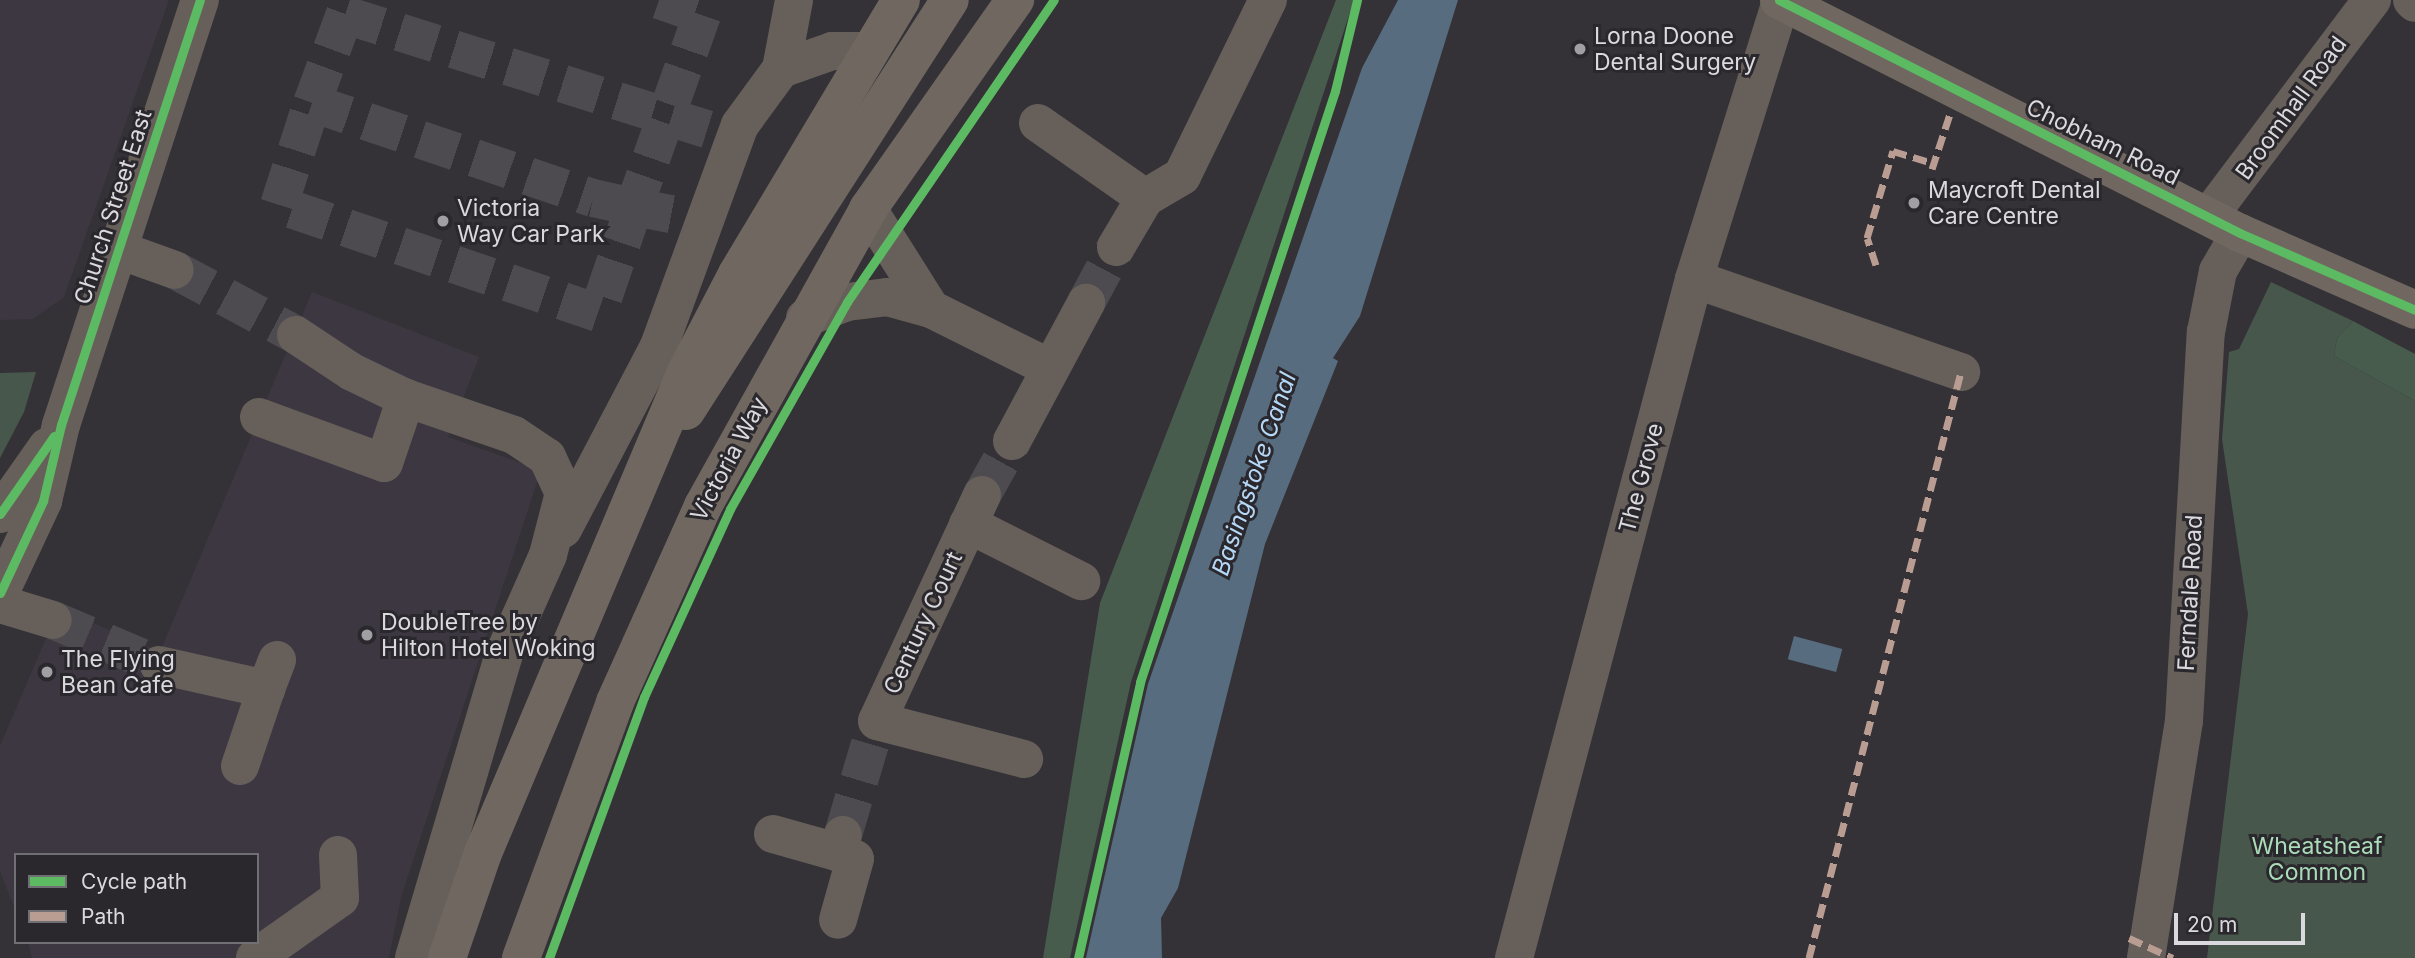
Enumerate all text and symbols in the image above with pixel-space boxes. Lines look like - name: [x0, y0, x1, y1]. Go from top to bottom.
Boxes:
- place label: Lorna Doone Dental Surgery: [1594, 22, 1756, 76]
- street label: Broomhall Road: [2230, 31, 2352, 185]
- marker: Lorna Doone Dental Surgery: [1572, 41, 1588, 57]
- street label: Chobham Road: [2022, 93, 2184, 191]
- street label: Church Street East: [68, 106, 158, 308]
- place label: Maycroft Dental Care Centre: [1928, 176, 2100, 230]
- place label: Victoria Way Car Park: [457, 194, 605, 248]
- marker: Maycroft Dental Care Centre: [1906, 195, 1922, 211]
- marker: Victoria Way Car Park: [435, 213, 451, 229]
- water label: Basingstoke Canal: [1206, 369, 1302, 579]
- street label: Victoria Way: [685, 392, 773, 526]
- street label: The Grove: [1613, 420, 1669, 536]
- street label: Ferndale Road: [2172, 514, 2208, 672]
- street label: Century Court: [878, 547, 968, 699]
- place label: DoubleTree by Hilton Hotel Woking: [381, 608, 596, 662]
- marker: DoubleTree by Hilton Hotel Woking: [359, 627, 375, 643]
- place label: The Flying Bean Cafe: [61, 645, 175, 699]
- marker: The Flying Bean Cafe: [39, 664, 55, 680]
- park label: Wheatsheaf Common: [2252, 832, 2382, 886]
- legend: [14, 853, 259, 944]
- text: Cycle path: [81, 869, 187, 894]
- scale bar: [2177, 898, 2308, 942]
- text: Path: [81, 904, 126, 929]
- text: 20 m: [2187, 912, 2237, 937]

